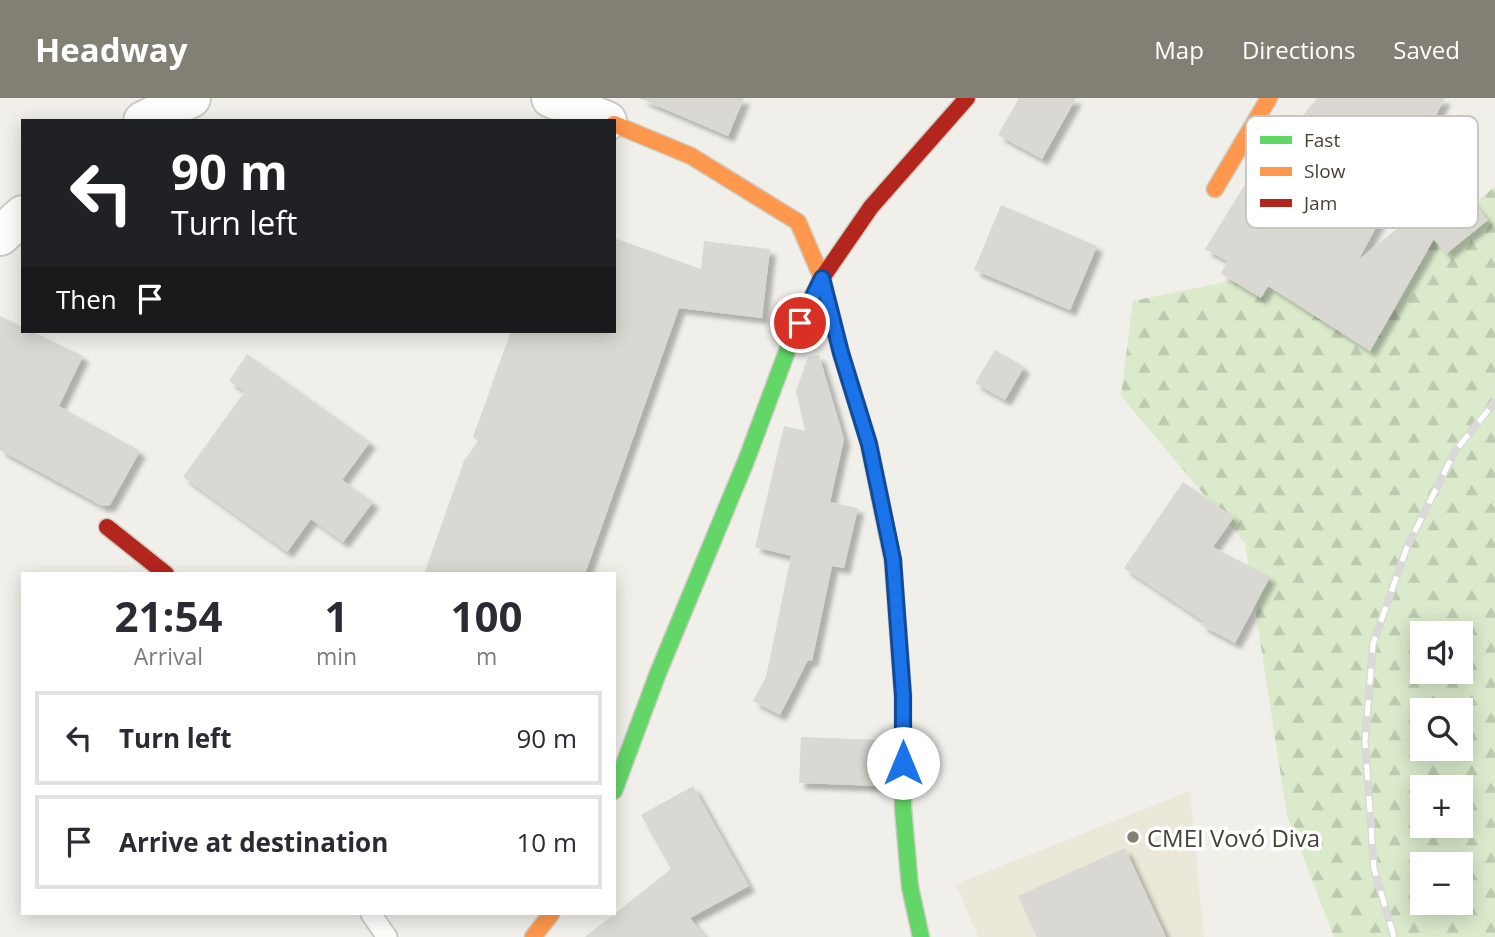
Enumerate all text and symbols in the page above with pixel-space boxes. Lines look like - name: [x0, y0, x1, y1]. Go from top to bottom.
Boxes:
- text: Headway: [35, 27, 188, 72]
- text: Map: [1154, 33, 1204, 66]
- text: Directions: [1242, 33, 1355, 66]
- text: Saved: [1393, 33, 1460, 66]
- legend: [1246, 116, 1478, 228]
- text: Fast: [1304, 127, 1340, 153]
- text: 90 m: [171, 138, 288, 204]
- icon: left: [56, 147, 147, 238]
- text: Slow: [1304, 158, 1346, 184]
- text: Jam: [1302, 190, 1337, 216]
- text: Turn left: [171, 201, 297, 244]
- icon: arrive: [131, 280, 169, 318]
- text: Then: [56, 281, 117, 317]
- pin: [770, 293, 830, 353]
- icon: arrive: [781, 304, 819, 342]
- text: 21:54: [114, 587, 222, 644]
- text: 1: [324, 587, 349, 644]
- text: 100: [451, 587, 523, 644]
- map controls: [1410, 621, 1473, 915]
- button: sound: [1410, 621, 1473, 684]
- text: Arrival: [134, 640, 203, 672]
- text: min: [316, 640, 357, 672]
- text: m: [476, 640, 497, 672]
- button: search: [1410, 698, 1473, 761]
- icon: left: [60, 719, 98, 757]
- text: Turn left: [119, 720, 231, 756]
- text: 90 m: [516, 720, 577, 756]
- position arrow: [866, 726, 940, 800]
- button: +: [1410, 775, 1473, 838]
- place label: CMEI Vovó Diva: [1147, 821, 1320, 854]
- icon: arrive: [60, 823, 98, 861]
- text: Arrive at destination: [119, 824, 388, 860]
- text: 10 m: [516, 824, 577, 860]
- marker: CMEI Vovó Diva: [1125, 829, 1141, 845]
- button: −: [1410, 852, 1473, 915]

